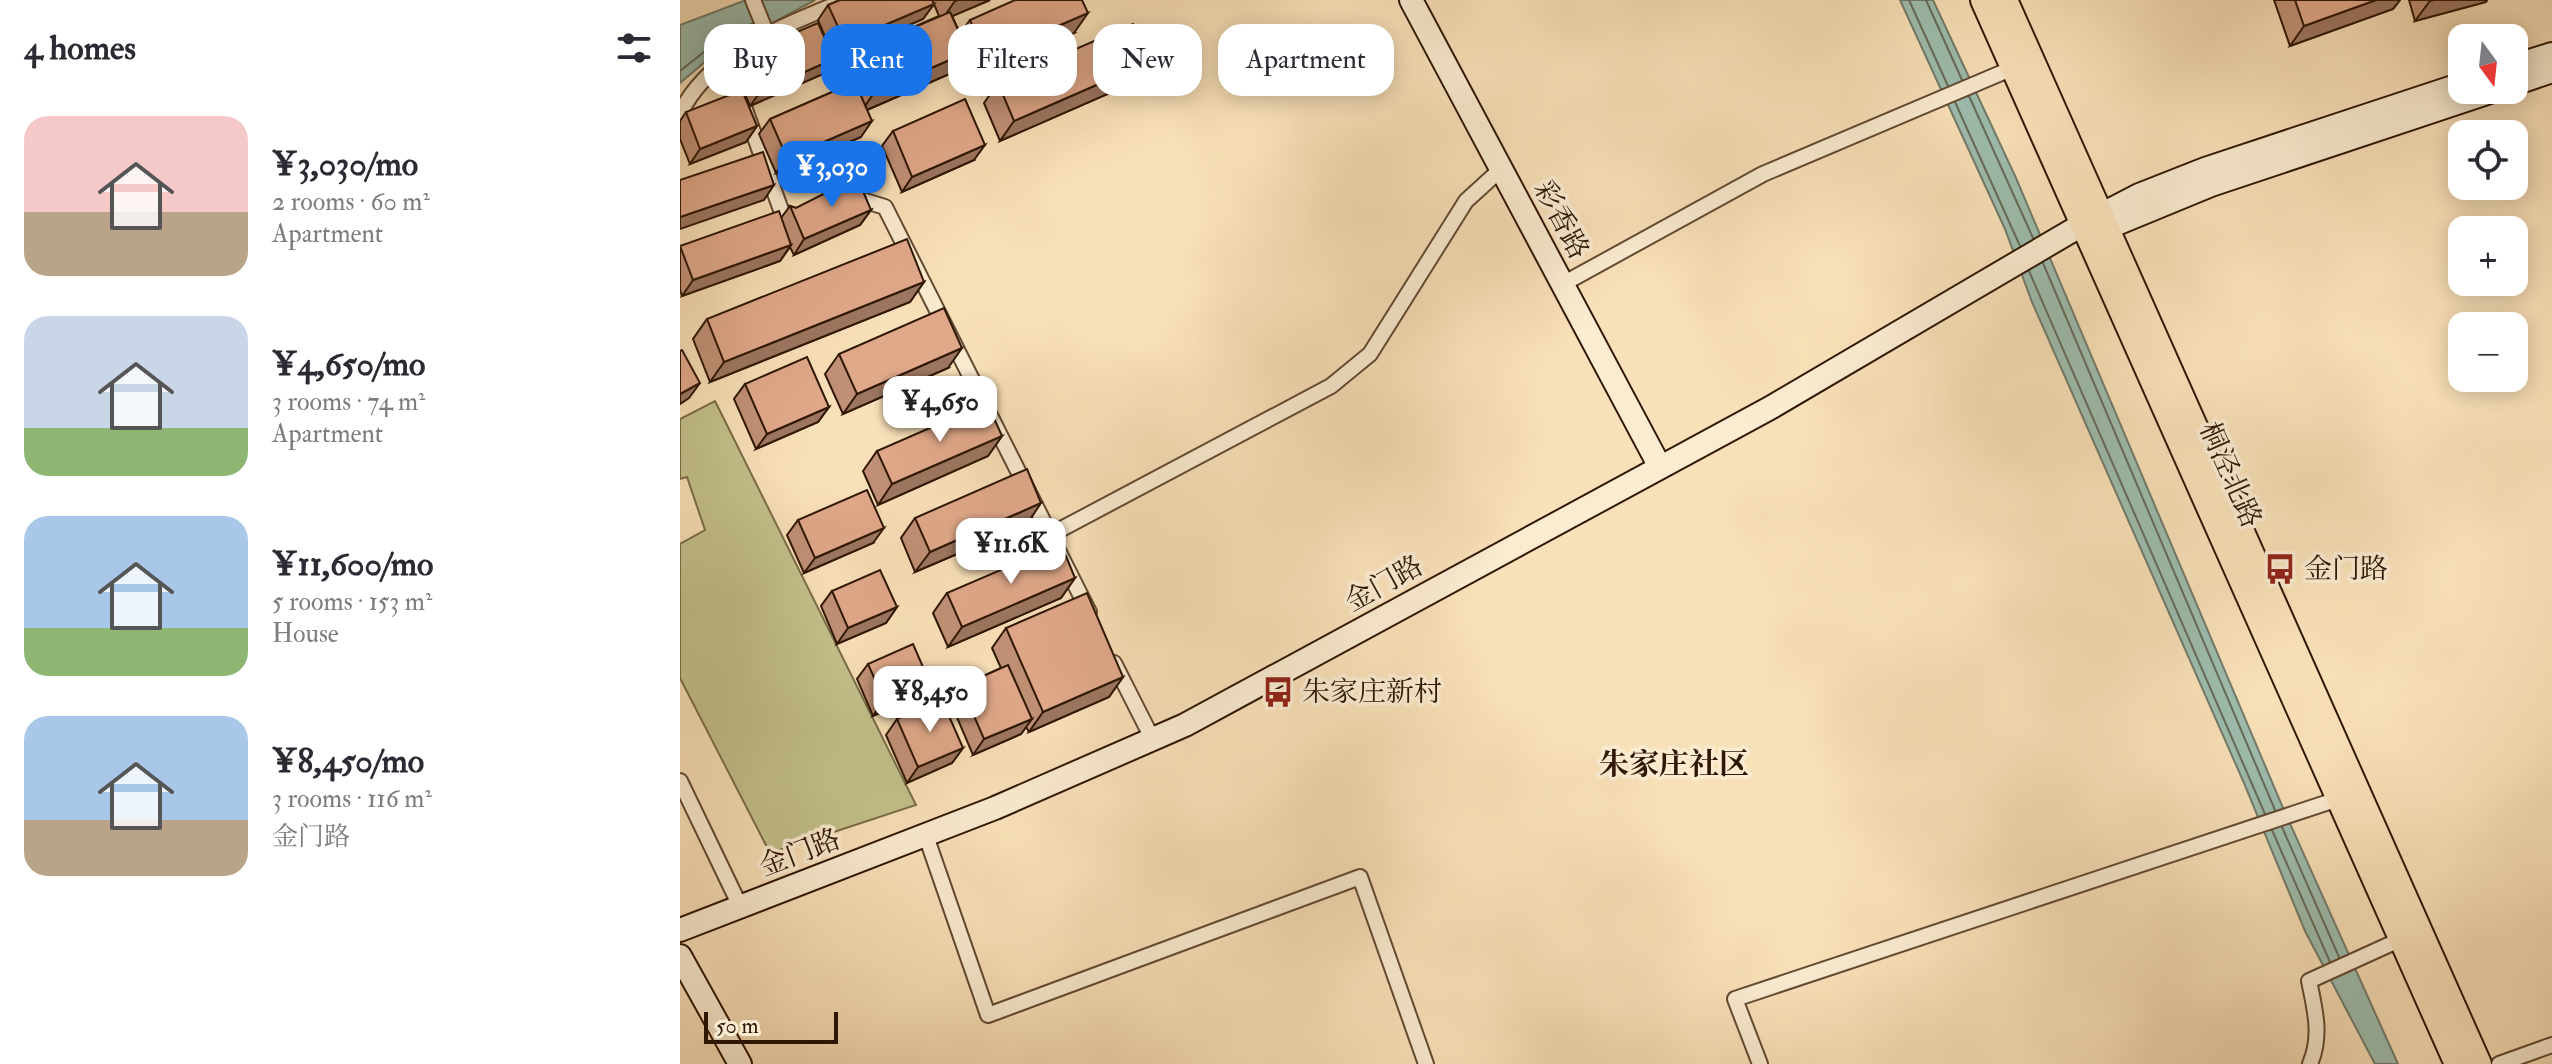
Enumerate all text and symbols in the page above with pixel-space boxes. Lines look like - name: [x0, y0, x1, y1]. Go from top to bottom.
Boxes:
- chip: Buy: [704, 24, 805, 96]
- chip: Rent: [821, 24, 932, 96]
- chip: Filters: [948, 24, 1077, 96]
- chip: New: [1093, 24, 1202, 96]
- chip: Apartment: [1218, 24, 1394, 96]
- north arrow: [2448, 24, 2528, 104]
- map controls: [2448, 24, 2528, 392]
- icon: filters: [612, 26, 656, 70]
- text: 4 homes: [24, 27, 136, 70]
- button: locate: [2448, 120, 2528, 200]
- pin: ¥3,030: [767, 141, 897, 209]
- text: ¥3,030/mo: [272, 143, 418, 186]
- icon: home: [88, 148, 184, 244]
- text: ¥3,030: [796, 151, 868, 183]
- street label: 彩香路: [1526, 175, 1596, 265]
- text: 2 rooms · 60 m²: [272, 186, 430, 218]
- button: +: [2448, 216, 2528, 296]
- text: Apartment: [272, 218, 383, 250]
- button: −: [2448, 312, 2528, 392]
- text: ¥4,650/mo: [272, 343, 425, 386]
- icon: home: [88, 348, 184, 444]
- pin: ¥4,650: [875, 376, 1005, 444]
- text: 3 rooms · 74 m²: [272, 386, 425, 418]
- text: ¥4,650: [901, 386, 979, 418]
- street label: 桐泾北路: [2191, 417, 2269, 533]
- text: Apartment: [272, 418, 383, 450]
- pin: ¥11.6K: [946, 518, 1076, 586]
- text: ¥11.6K: [974, 528, 1048, 560]
- text: ¥11,600/mo: [272, 543, 433, 586]
- icon: home: [88, 548, 184, 644]
- street label: 金门路: [1339, 548, 1429, 620]
- bus stop icon: 金门路: [2263, 552, 2297, 586]
- place label: 金门路: [2304, 552, 2388, 587]
- text: 5 rooms · 153 m²: [272, 586, 432, 618]
- text: House: [272, 618, 339, 650]
- pin: ¥8,450: [865, 666, 995, 734]
- bus stop icon: 朱家庄新村: [1261, 675, 1295, 709]
- place label: 朱家庄新村: [1302, 675, 1442, 710]
- text: ¥8,450: [891, 676, 969, 708]
- text: ¥8,450/mo: [272, 740, 424, 783]
- district label: 朱家庄社区: [1599, 746, 1749, 783]
- icon: home: [88, 748, 184, 844]
- text: 3 rooms · 116 m²: [272, 783, 432, 815]
- text: 金门路: [272, 821, 350, 853]
- street label: 金门路: [755, 822, 845, 884]
- scale bar: [704, 1008, 838, 1044]
- text: 50 m: [716, 1012, 758, 1040]

